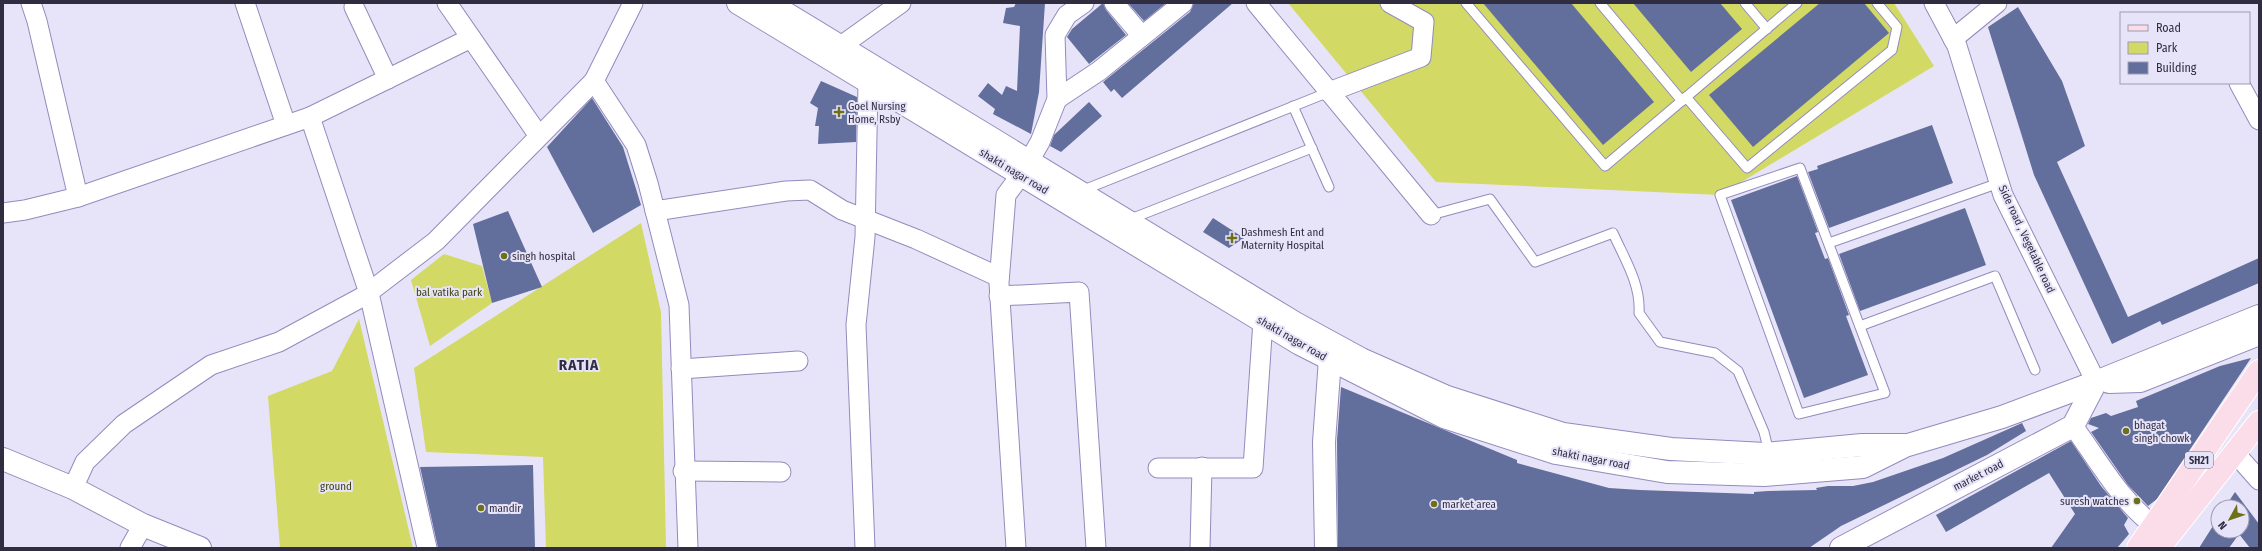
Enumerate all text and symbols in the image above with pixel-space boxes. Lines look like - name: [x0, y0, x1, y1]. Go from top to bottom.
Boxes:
- legend: [2120, 12, 2250, 84]
- text: Road: [2156, 21, 2181, 35]
- text: Park: [2156, 41, 2178, 55]
- text: Building: [2156, 61, 2197, 75]
- place label: Goel Nursing Home, Rsby: [848, 100, 906, 126]
- marker: Goel Nursing Home, Rsby: [833, 106, 845, 118]
- street label: shakti nagar road: [977, 146, 1051, 197]
- street label: Side road , Vegetable road: [1996, 183, 2057, 295]
- place label: Dashmesh Ent and Maternity Hospital: [1241, 226, 1324, 252]
- marker: Dashmesh Ent and Maternity Hospital: [1226, 232, 1238, 244]
- place label: singh hospital: [512, 250, 576, 263]
- marker: singh hospital: [499, 251, 509, 261]
- park label: bal vatika park: [416, 286, 483, 299]
- street label: shakti nagar road: [1255, 313, 1329, 364]
- district label: RATIA: [559, 356, 599, 374]
- place label: bhagat singh chowk: [2134, 419, 2190, 445]
- marker: bhagat singh chowk: [2121, 426, 2131, 436]
- street label: shakti nagar road: [1551, 445, 1631, 472]
- road number: SH21: [2185, 452, 2213, 468]
- street label: market road: [1951, 457, 2006, 494]
- park label: ground: [320, 480, 352, 493]
- place label: suresh watches: [2060, 495, 2129, 508]
- marker: suresh watches: [2132, 496, 2142, 506]
- place label: market area: [1442, 498, 1496, 511]
- marker: market area: [1429, 499, 1439, 509]
- north arrow: [2210, 499, 2250, 539]
- place label: mandir: [489, 502, 521, 515]
- marker: mandir: [476, 503, 486, 513]
- text: N: [2216, 518, 2230, 532]

